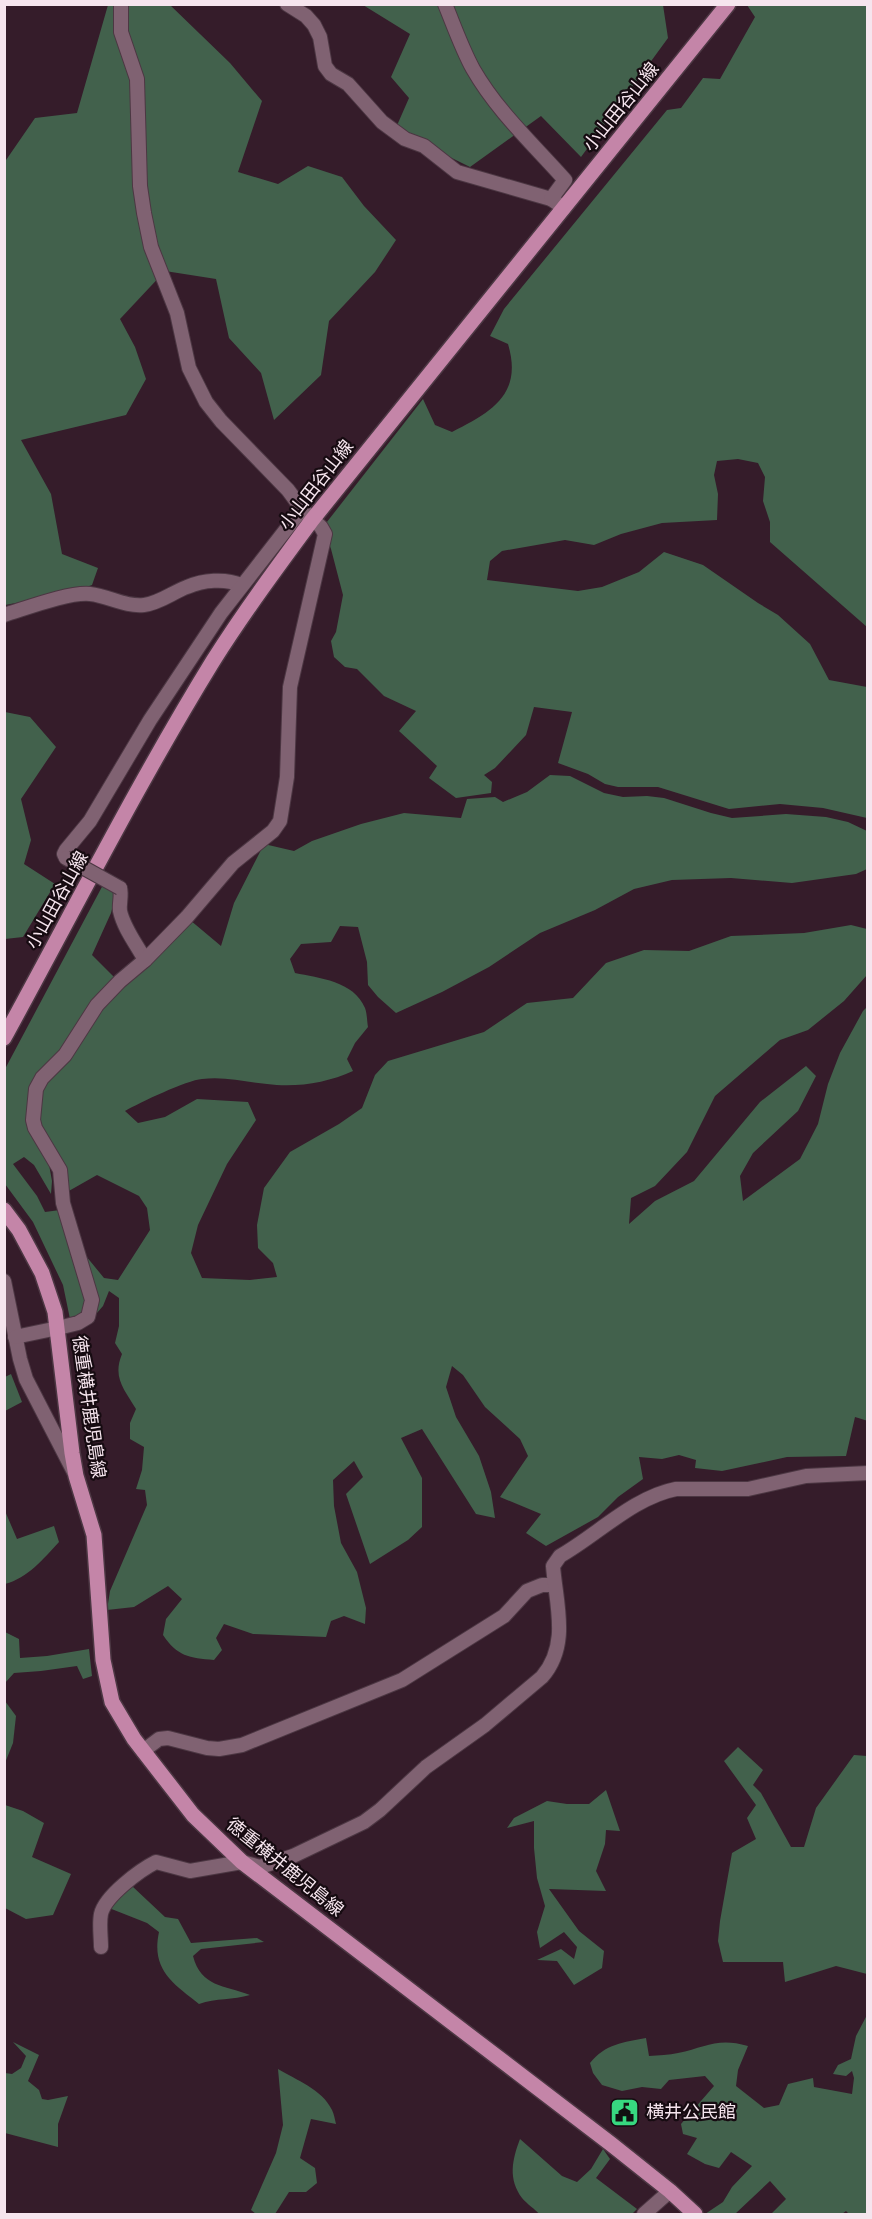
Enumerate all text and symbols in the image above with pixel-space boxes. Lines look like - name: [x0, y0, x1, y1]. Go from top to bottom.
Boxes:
- street label: 小山田谷山線: [578, 58, 663, 155]
- street label: 小山田谷山線: [274, 436, 357, 534]
- street label: 小山田谷山線: [21, 847, 92, 952]
- street label: 徳重横井鹿児島線: [69, 1334, 110, 1480]
- street label: 徳重横井鹿児島線: [223, 1813, 348, 1920]
- public building icon: 横井公民館: [609, 2096, 641, 2128]
- place label: 横井公民館: [646, 2101, 736, 2122]

